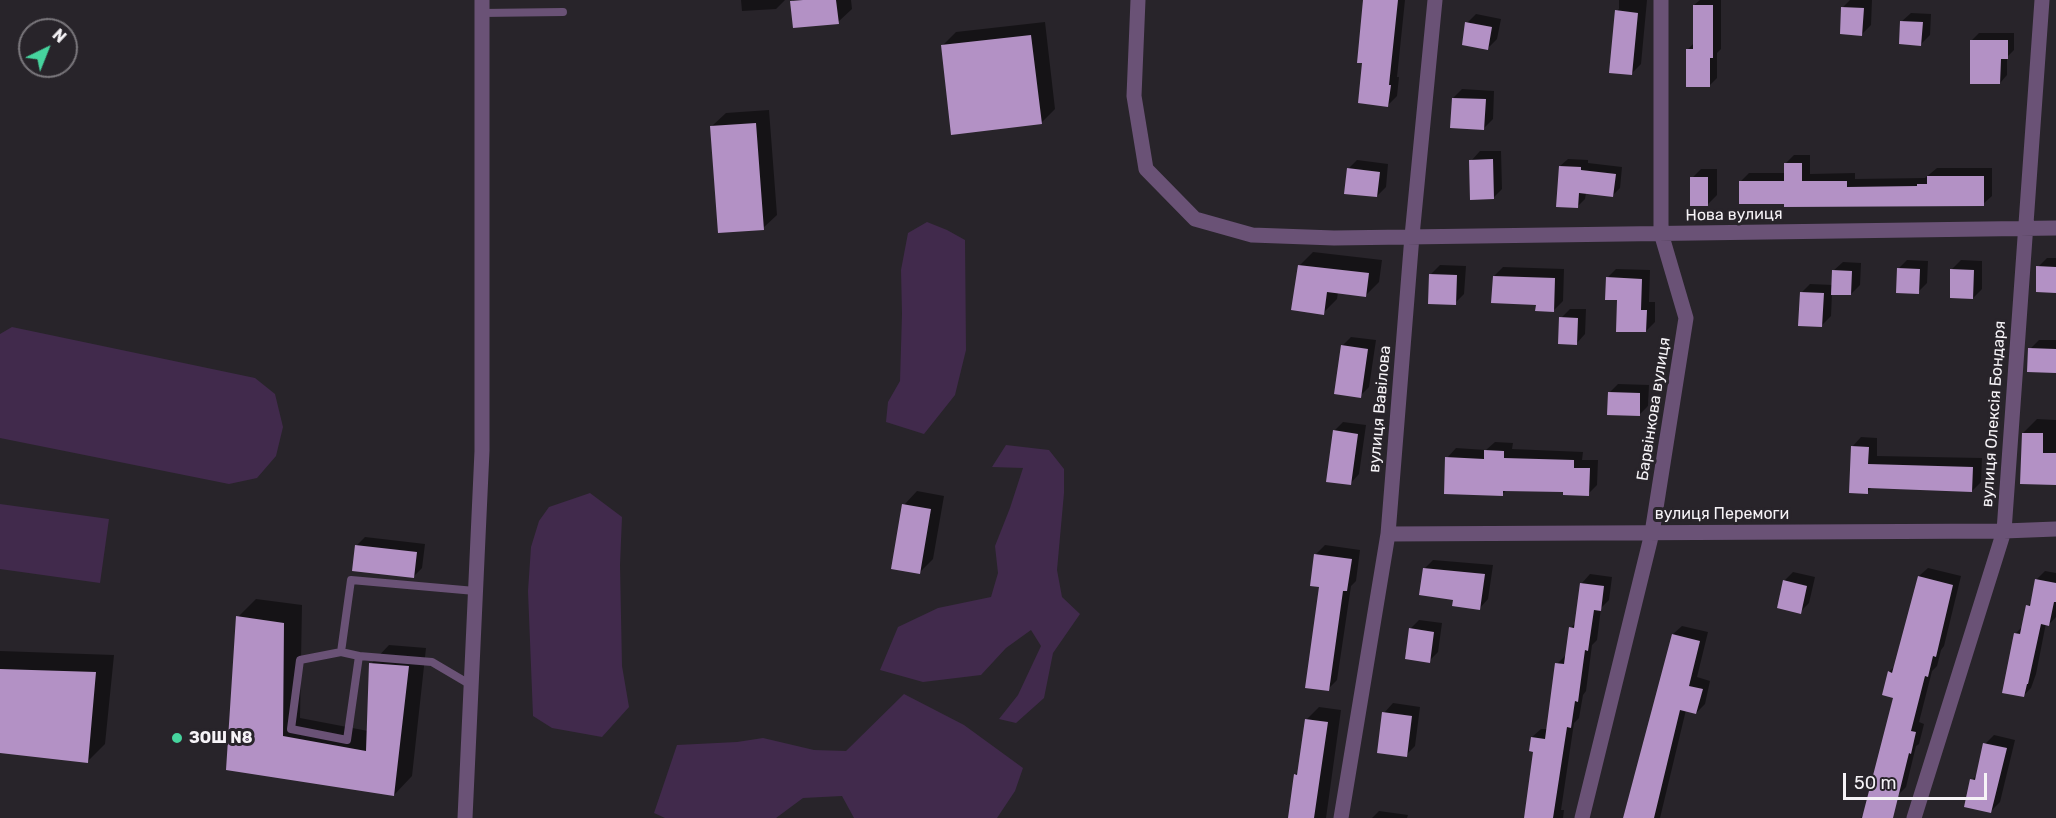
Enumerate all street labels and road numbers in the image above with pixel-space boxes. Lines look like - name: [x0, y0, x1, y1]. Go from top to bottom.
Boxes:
- street label: Нова вулиця: [1685, 205, 1783, 225]
- street label: вулиця Олексія Бондаря: [1978, 320, 2010, 508]
- street label: Барвінкова вулиця: [1633, 336, 1675, 482]
- street label: вулиця Вавілова: [1365, 345, 1395, 473]
- street label: вулиця Перемоги: [1655, 504, 1789, 524]

